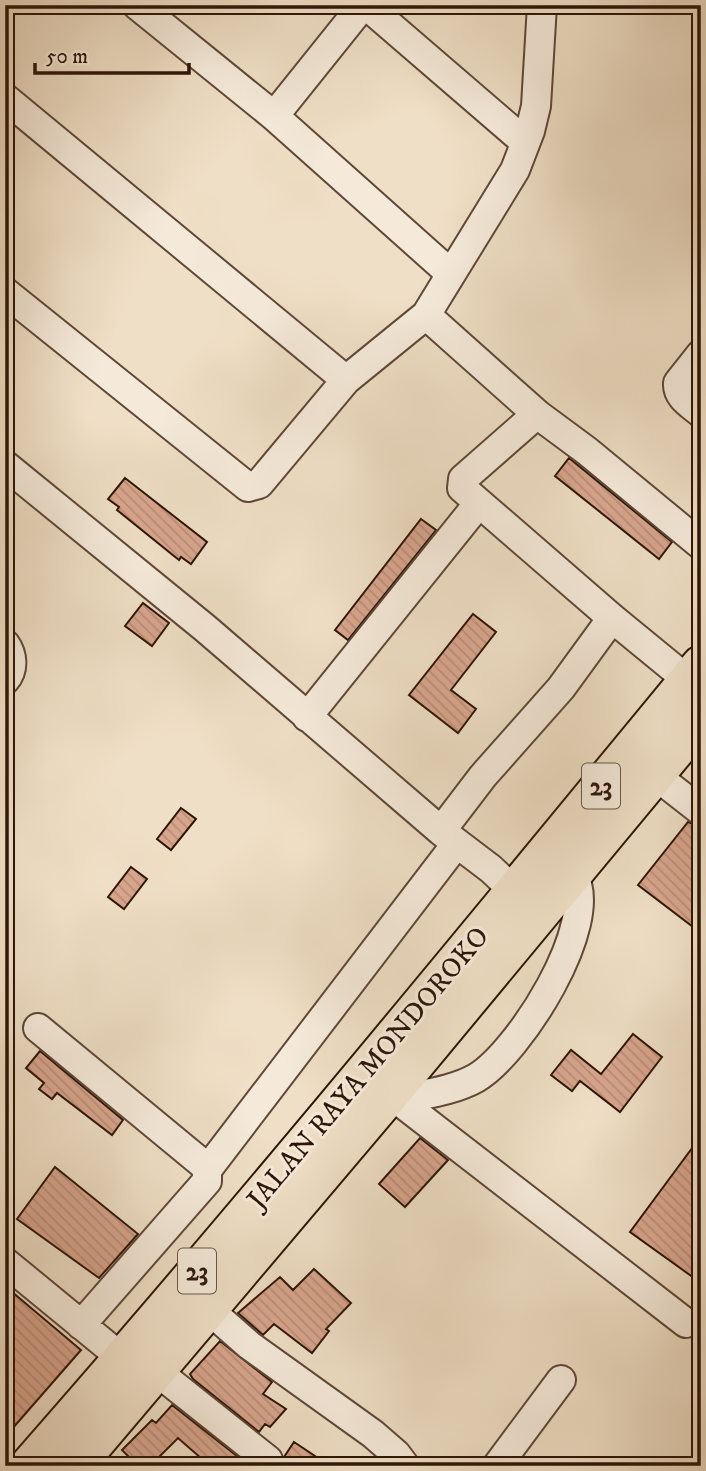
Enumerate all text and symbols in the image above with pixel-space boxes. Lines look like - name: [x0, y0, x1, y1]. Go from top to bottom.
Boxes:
- scale bar: [35, 32, 189, 76]
- text: 50 m: [46, 44, 88, 70]
- road number: 23: [582, 764, 620, 808]
- street label: JALAN RAYA MONDOROKO: [238, 920, 497, 1219]
- road number: 23: [178, 1248, 216, 1294]

